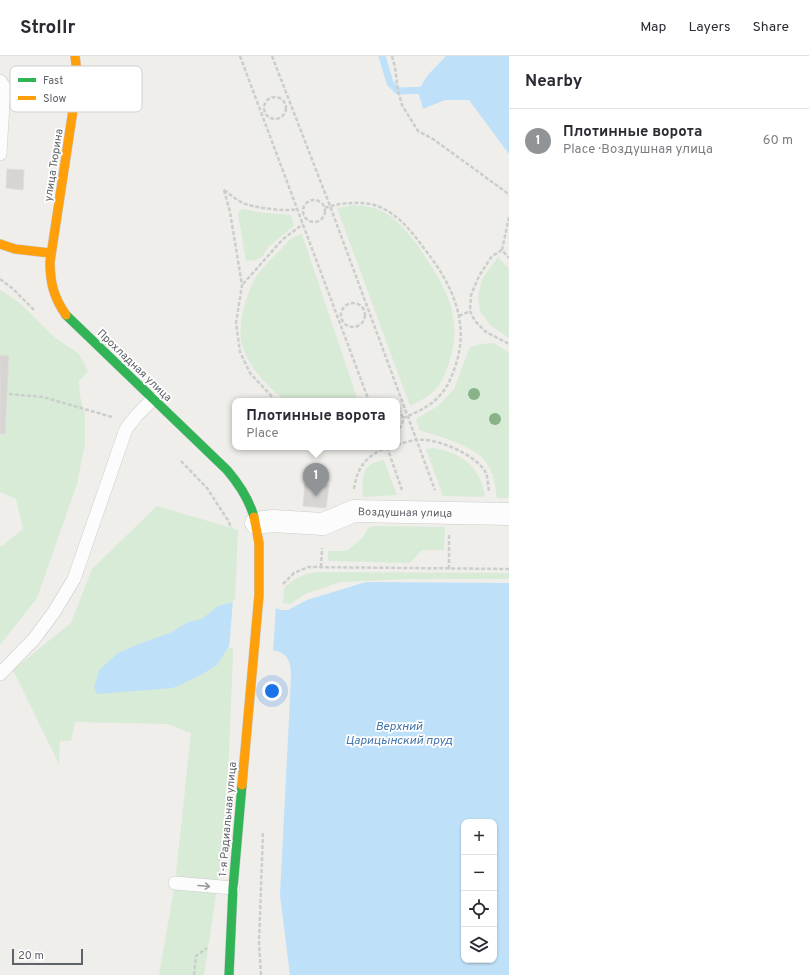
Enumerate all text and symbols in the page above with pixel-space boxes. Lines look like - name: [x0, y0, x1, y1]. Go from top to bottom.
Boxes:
- text: Strollr: [20, 16, 75, 40]
- text: Map: [640, 19, 666, 36]
- text: Layers: [688, 19, 730, 36]
- text: Share: [752, 19, 789, 36]
- legend: [10, 66, 142, 112]
- text: Nearby: [525, 71, 582, 93]
- text: Fast: [43, 74, 63, 88]
- text: Slow: [43, 92, 66, 106]
- text: Плотинные ворота: [563, 123, 702, 142]
- street label: улица Тюрина: [41, 128, 67, 203]
- text: 1: [535, 133, 541, 149]
- text: 60 m: [763, 133, 793, 149]
- text: Place · Воздушная улица: [563, 142, 713, 158]
- street label: Прохладная улица: [94, 326, 175, 405]
- popup: [232, 398, 400, 450]
- text: Плотинные ворота: [246, 407, 386, 426]
- text: Place: [246, 426, 279, 442]
- pin: 1: [303, 463, 329, 496]
- street label: Воздушная улица: [358, 505, 452, 521]
- your location: [262, 681, 282, 701]
- water label: Верхний Царицынский пруд: [345, 719, 453, 749]
- street label: 1-я Радиальная улица: [216, 761, 240, 877]
- map controls: [461, 819, 497, 963]
- button: +: [461, 819, 497, 855]
- button: −: [461, 855, 497, 891]
- one-way arrow: [197, 882, 210, 890]
- button: locate: [461, 891, 497, 927]
- button: layers: [461, 927, 497, 963]
- scale bar: [12, 947, 83, 966]
- text: 20 m: [18, 949, 44, 963]

